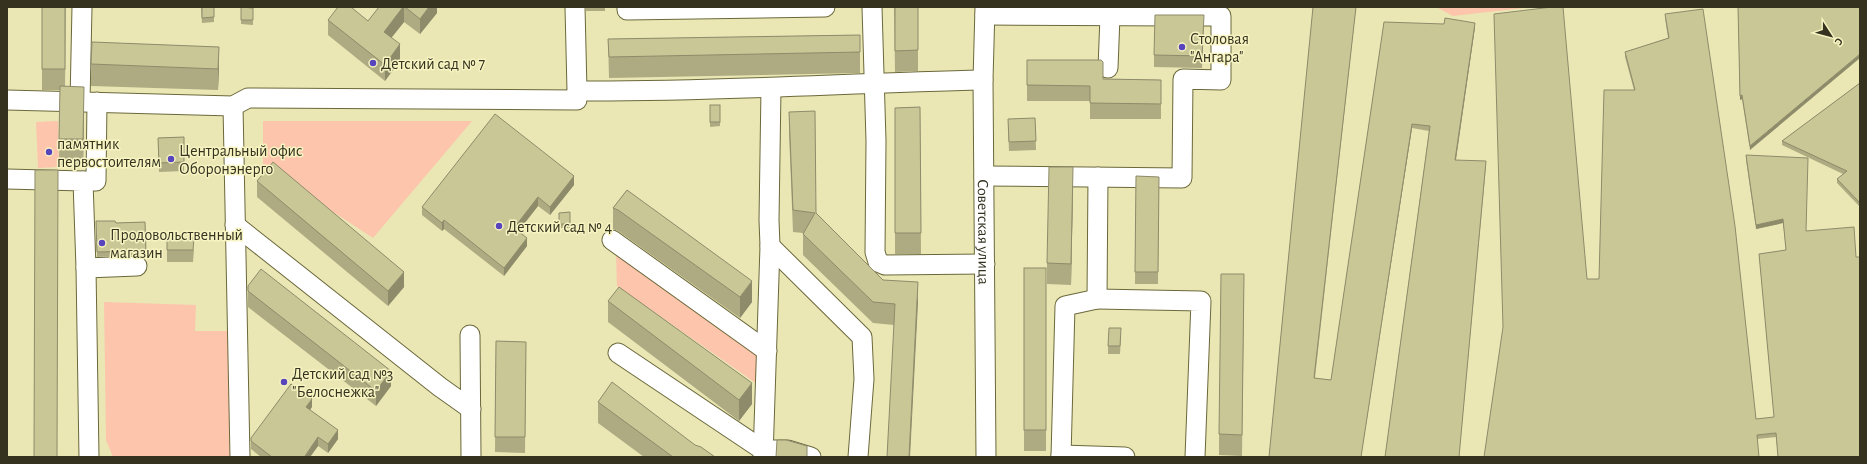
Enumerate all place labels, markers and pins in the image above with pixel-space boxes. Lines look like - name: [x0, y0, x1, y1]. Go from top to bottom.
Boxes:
- place label: Столовая "Ангара": [1190, 31, 1249, 65]
- marker: Столовая "Ангара": [1177, 42, 1187, 52]
- place label: Детский сад № 7: [381, 56, 485, 72]
- marker: Детский сад № 7: [368, 58, 378, 68]
- place label: памятник первостоителям: [57, 136, 161, 170]
- place label: Центральный офис Оборонэнерго: [179, 143, 302, 177]
- marker: памятник первостоителям: [44, 147, 54, 157]
- marker: Центральный офис Оборонэнерго: [166, 154, 176, 164]
- place label: Детский сад № 4: [507, 219, 612, 235]
- marker: Детский сад № 4: [494, 221, 504, 231]
- place label: Продовольственный магазин: [110, 227, 243, 261]
- marker: Продовольственный магазин: [97, 238, 107, 248]
- place label: Детский сад №3 "Белоснежка": [292, 366, 393, 400]
- marker: Детский сад №3 "Белоснежка": [279, 377, 289, 387]

